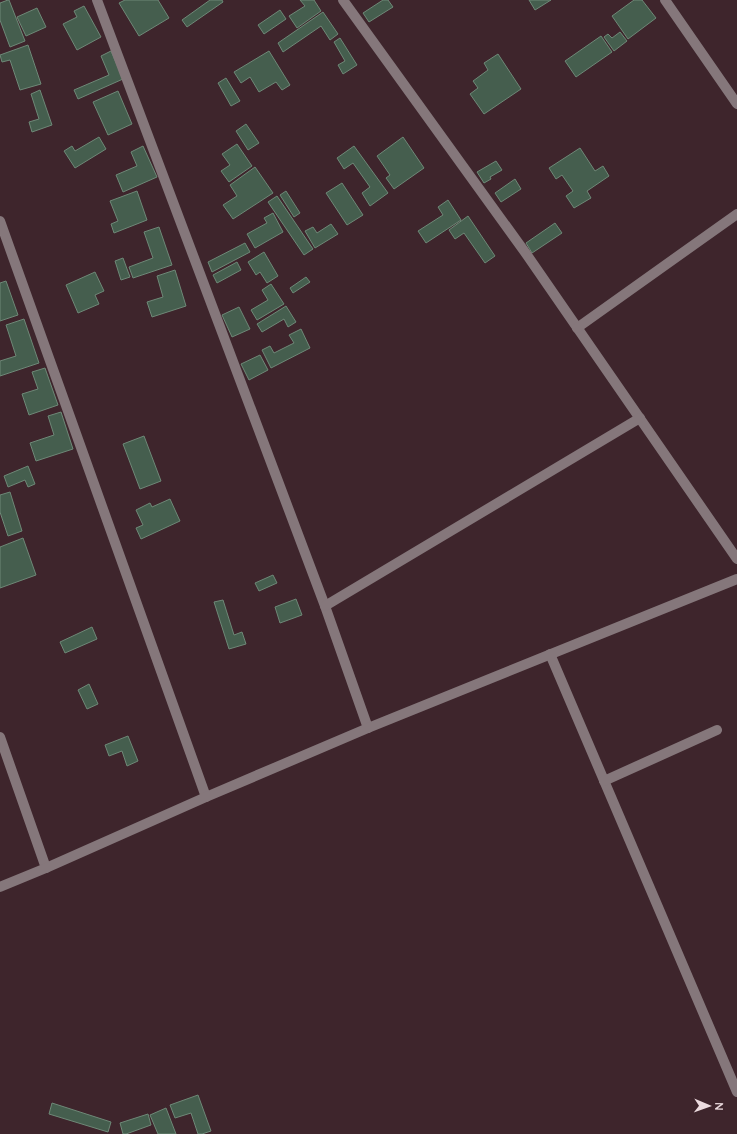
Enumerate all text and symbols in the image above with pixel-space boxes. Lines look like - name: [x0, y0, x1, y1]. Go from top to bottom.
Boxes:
- north arrow: [689, 1086, 729, 1126]
- text: N: [713, 1102, 726, 1111]

